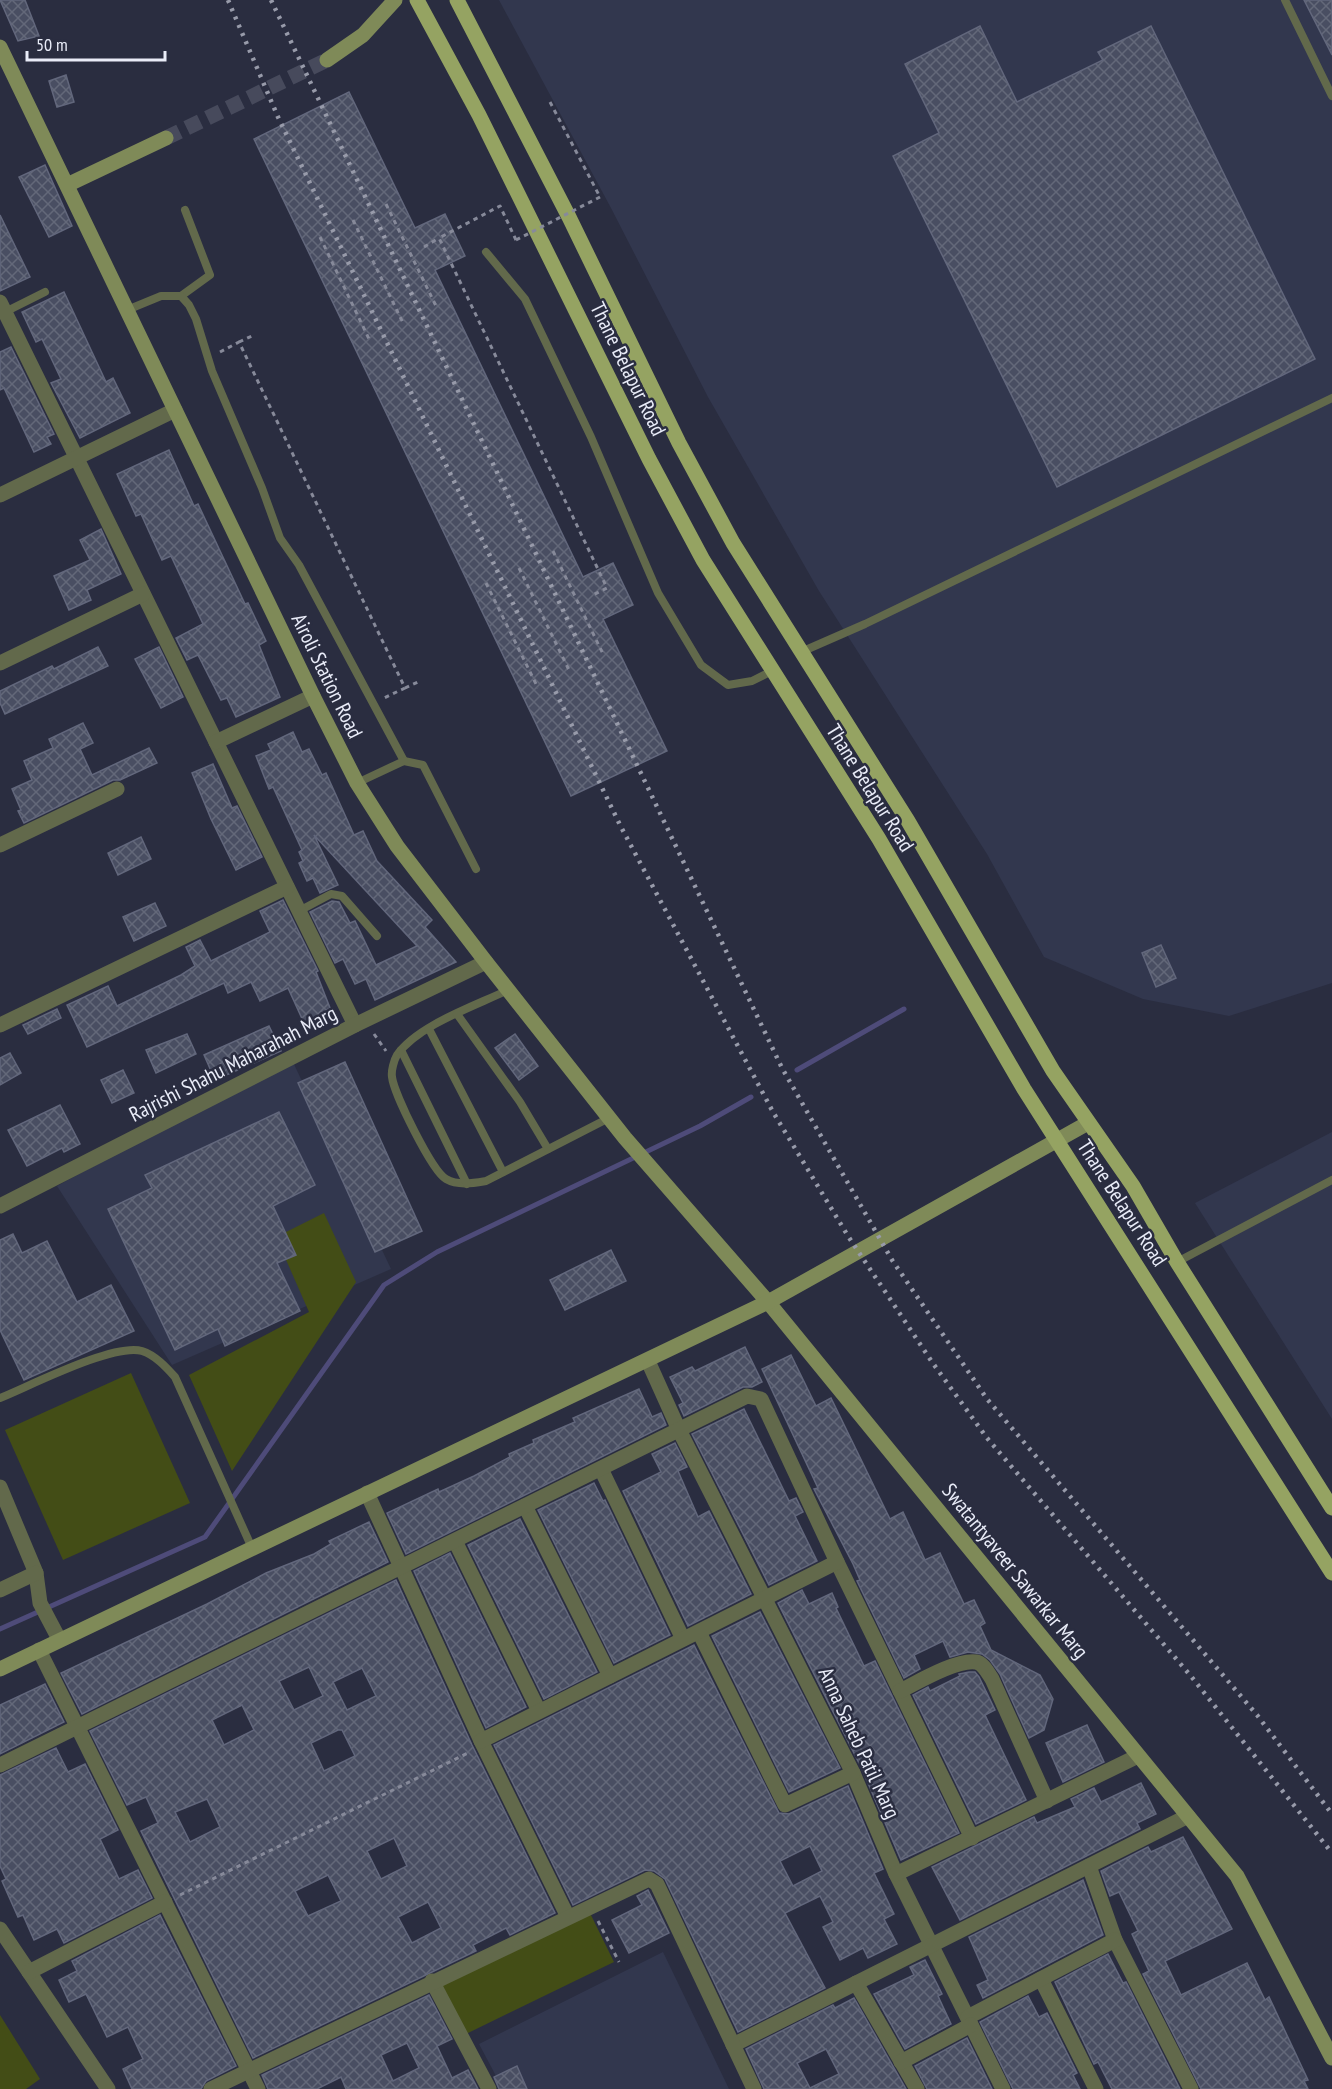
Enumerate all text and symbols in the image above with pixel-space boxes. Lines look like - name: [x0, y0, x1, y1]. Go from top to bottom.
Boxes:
- scale bar: [27, 24, 165, 62]
- text: 50 m: [36, 33, 68, 56]
- street label: Thane Belapur Road: [584, 297, 672, 440]
- street label: Airoli Station Road: [286, 609, 369, 743]
- street label: Thane Belapur Road: [820, 719, 920, 857]
- street label: Rajrishi Shahu Maharahah Marg: [124, 999, 341, 1128]
- street label: Thane Belapur Road: [1071, 1134, 1173, 1271]
- street label: Swatantyaveer Sawarkar Marg: [936, 1478, 1094, 1664]
- street label: Anna Saheb Patil Marg: [813, 1663, 906, 1823]

